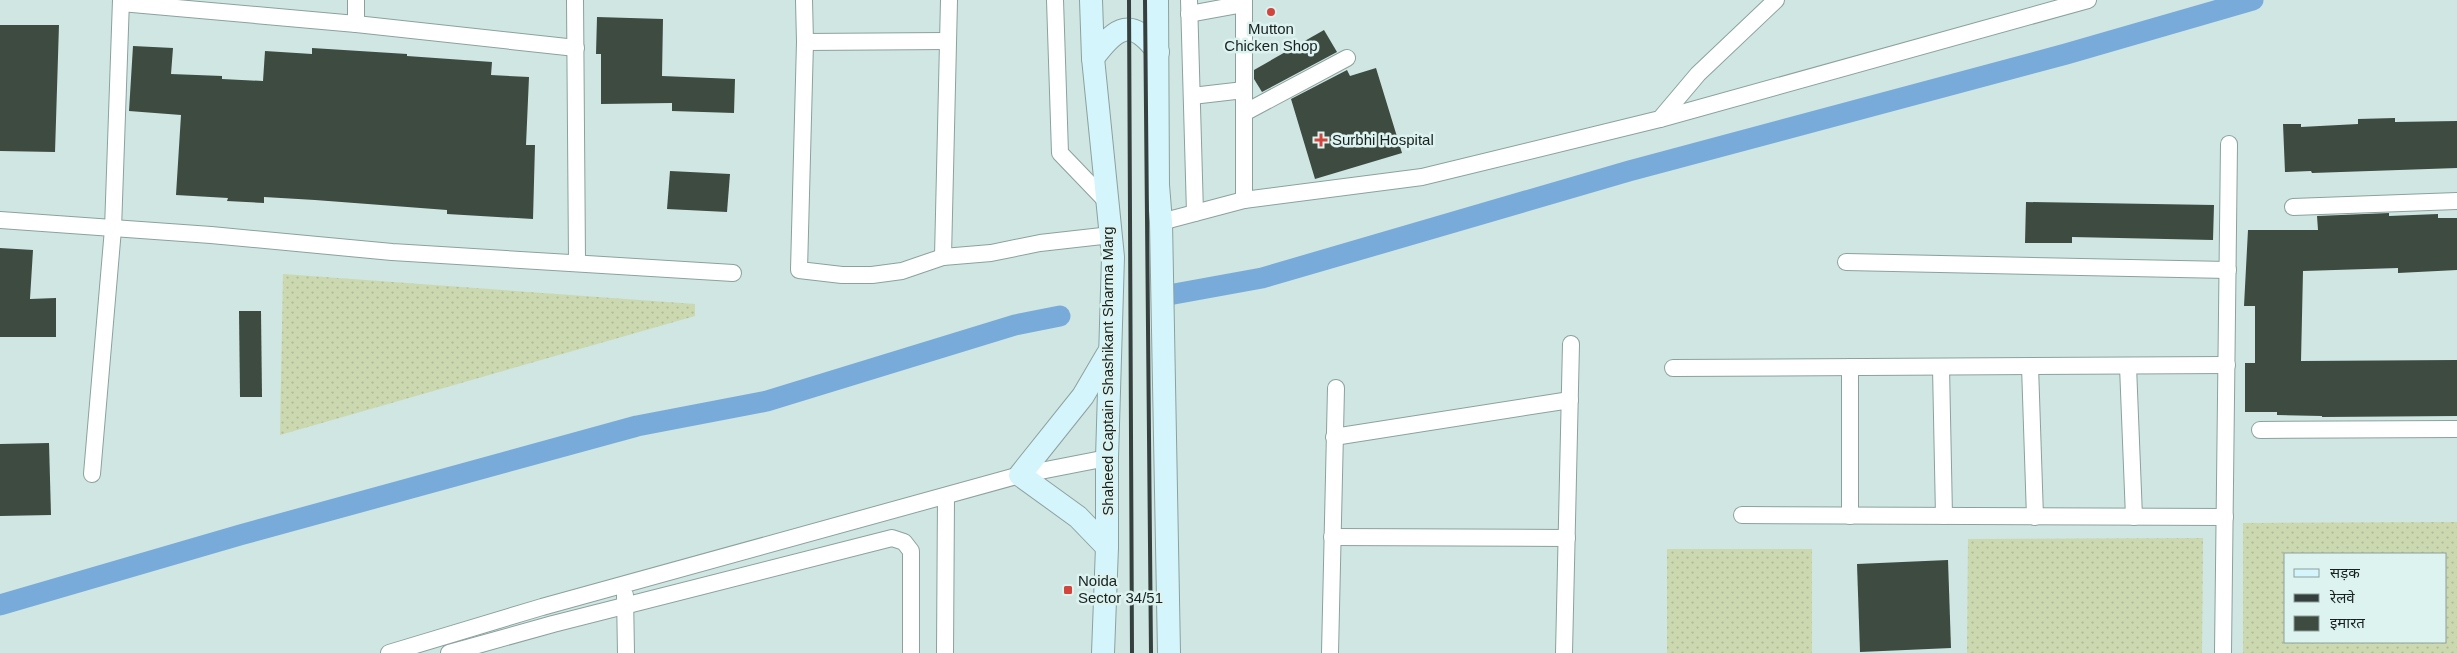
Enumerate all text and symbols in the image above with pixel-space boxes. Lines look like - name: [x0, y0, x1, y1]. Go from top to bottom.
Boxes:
- marker: Mutton Chicken Shop: [1265, 6, 1277, 18]
- place label: Mutton Chicken Shop: [1224, 20, 1318, 54]
- place label: Surbhi Hospital: [1332, 131, 1434, 148]
- marker: Surbhi Hospital: [1314, 133, 1328, 147]
- street label: Shaheed Captain Shashikant Sharma Marg: [1099, 226, 1116, 516]
- legend: [2284, 553, 2447, 643]
- text: सड़क: [2330, 564, 2360, 581]
- place label: Noida Sector 34/51: [1078, 572, 1163, 606]
- marker: Noida Sector 34/51: [1062, 584, 1074, 596]
- text: रेलवे: [2329, 589, 2355, 606]
- text: इमारत: [2330, 614, 2365, 631]

